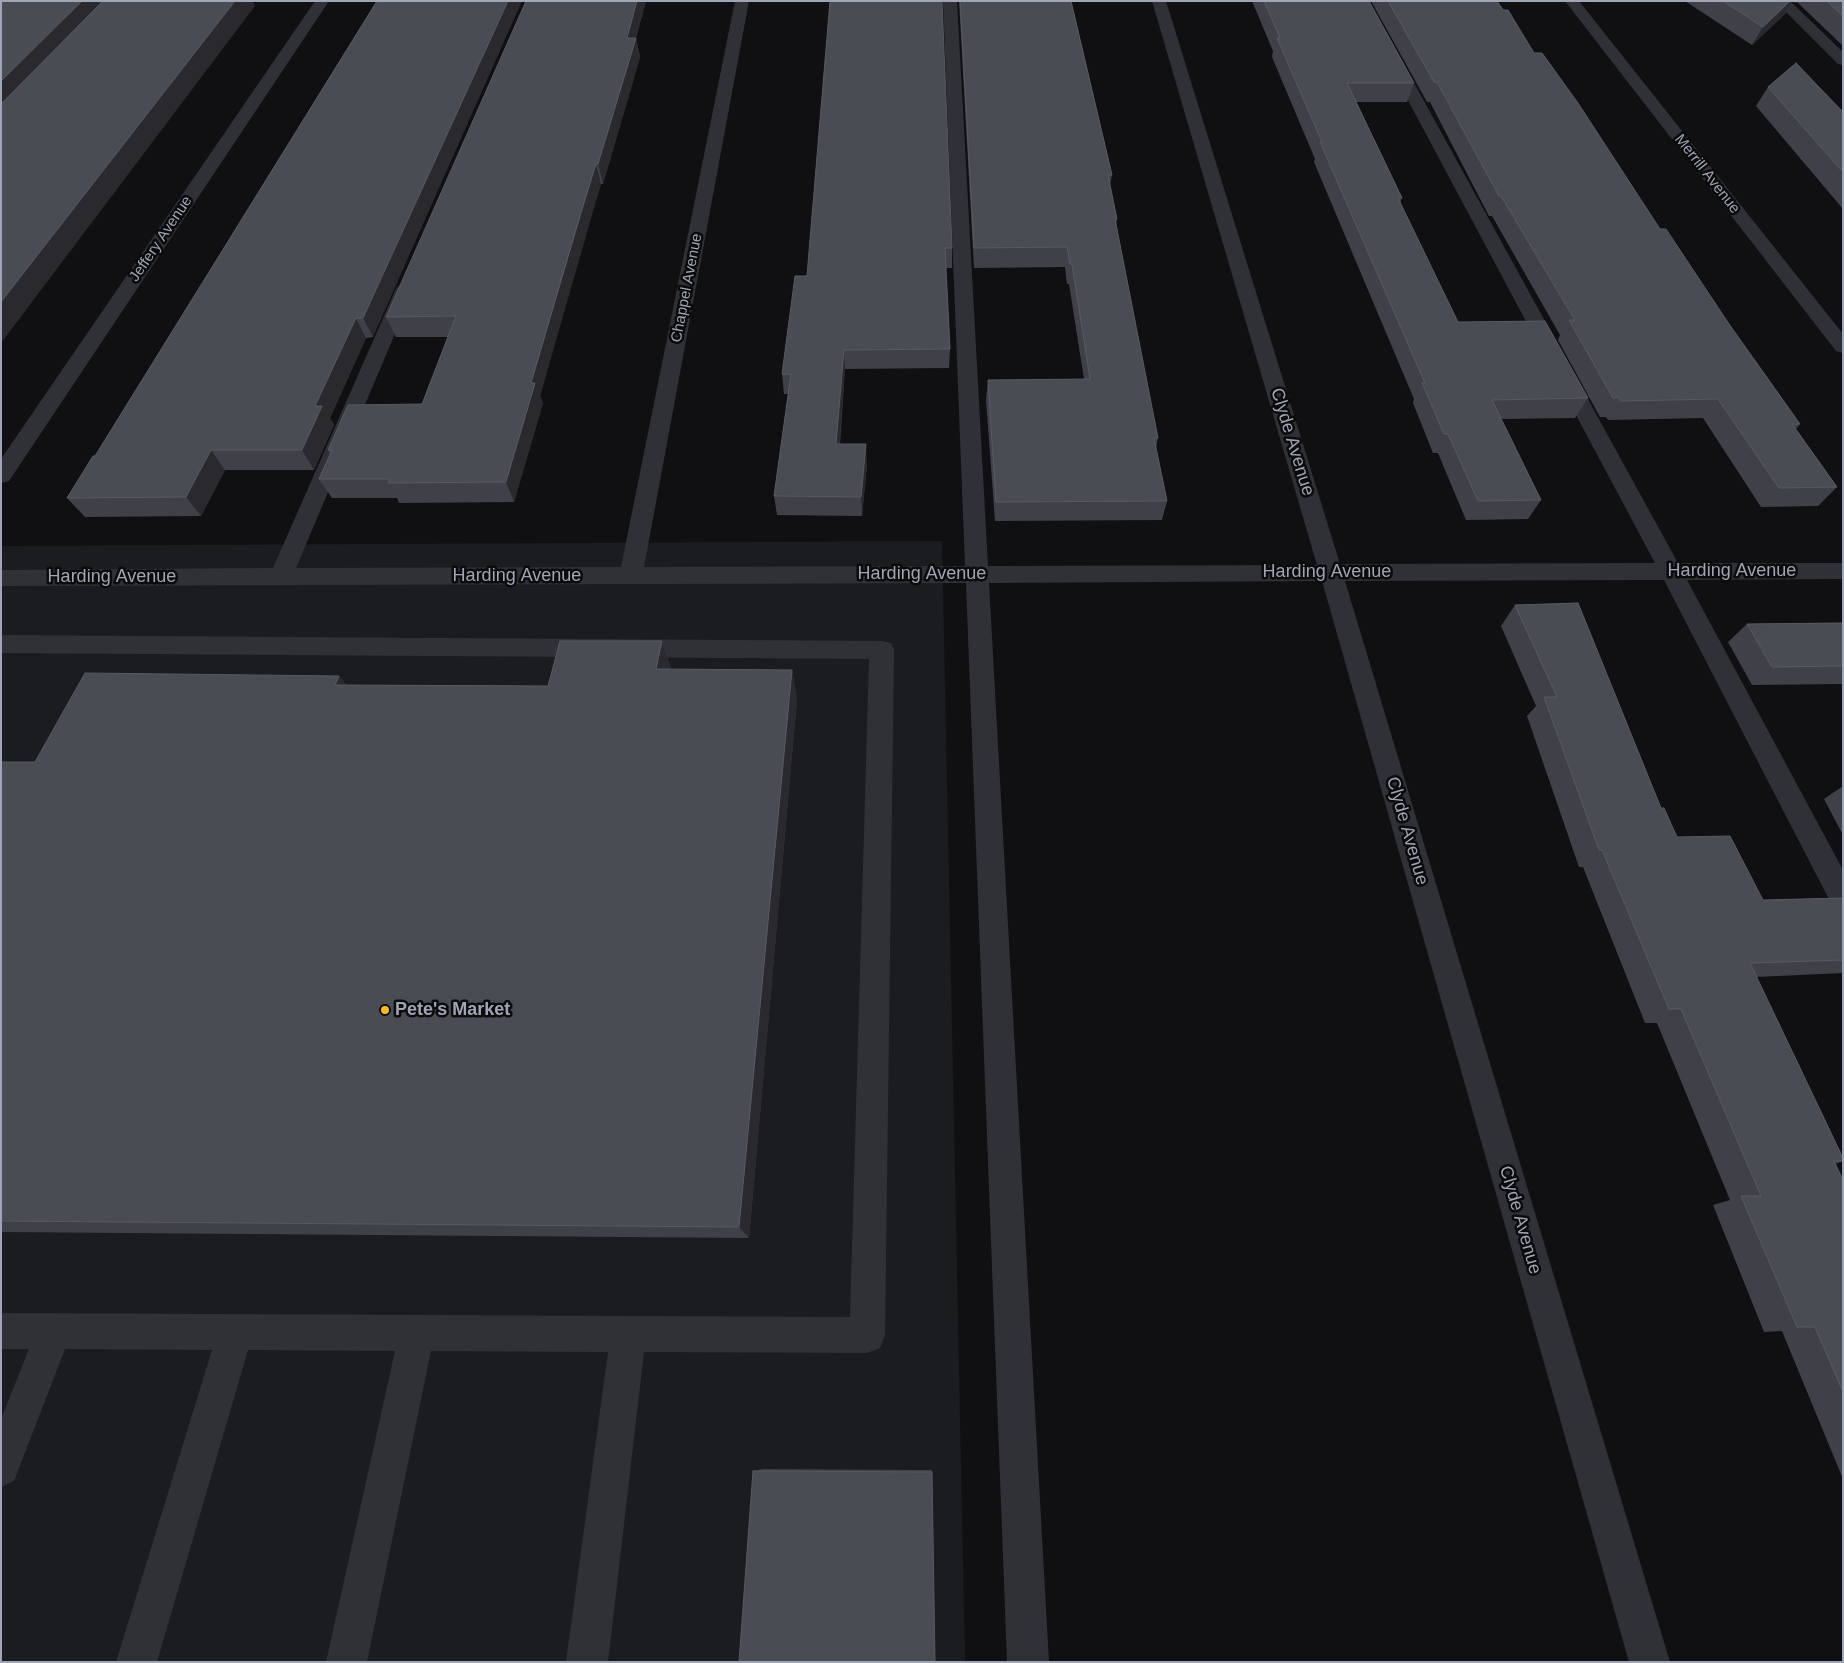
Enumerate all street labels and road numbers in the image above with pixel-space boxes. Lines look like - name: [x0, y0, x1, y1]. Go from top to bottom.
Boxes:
- street label: Merrill Avenue: [1670, 131, 1744, 217]
- street label: Jeffery Avenue: [126, 193, 196, 285]
- street label: Chappel Avenue: [668, 232, 706, 344]
- street label: Clyde Avenue: [1265, 385, 1319, 499]
- street label: Harding Avenue: [1668, 560, 1796, 582]
- street label: Harding Avenue: [1263, 561, 1391, 583]
- street label: Harding Avenue: [858, 563, 986, 585]
- street label: Harding Avenue: [453, 565, 581, 587]
- street label: Harding Avenue: [48, 566, 176, 588]
- street label: Clyde Avenue: [1381, 774, 1433, 888]
- street label: Clyde Avenue: [1494, 1163, 1546, 1277]

